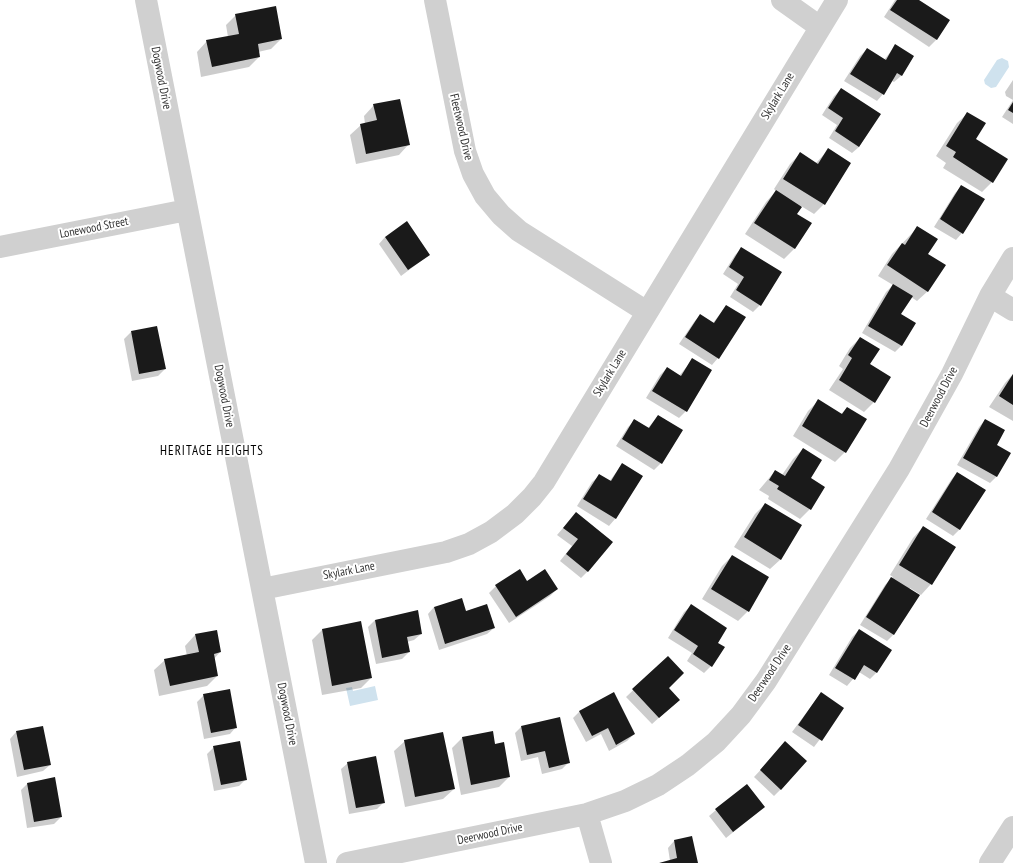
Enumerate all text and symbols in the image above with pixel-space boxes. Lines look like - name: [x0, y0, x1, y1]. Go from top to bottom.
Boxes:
- street label: Dogwood Drive: [148, 45, 174, 111]
- street label: Skylark Lane: [758, 70, 798, 122]
- street label: Fleetwood Drive: [446, 92, 476, 162]
- street label: Lonewood Street: [58, 214, 130, 242]
- street label: Skylark Lane: [590, 347, 630, 399]
- street label: Dogwood Drive: [211, 363, 237, 429]
- street label: Deerwood Drive: [917, 364, 961, 430]
- district label: HERITAGE HEIGHTS: [160, 443, 264, 459]
- street label: Skylark Lane: [322, 559, 376, 583]
- street label: Deerwood Drive: [745, 641, 795, 705]
- street label: Dogwood Drive: [274, 681, 300, 747]
- street label: Deerwood Drive: [456, 820, 524, 848]

